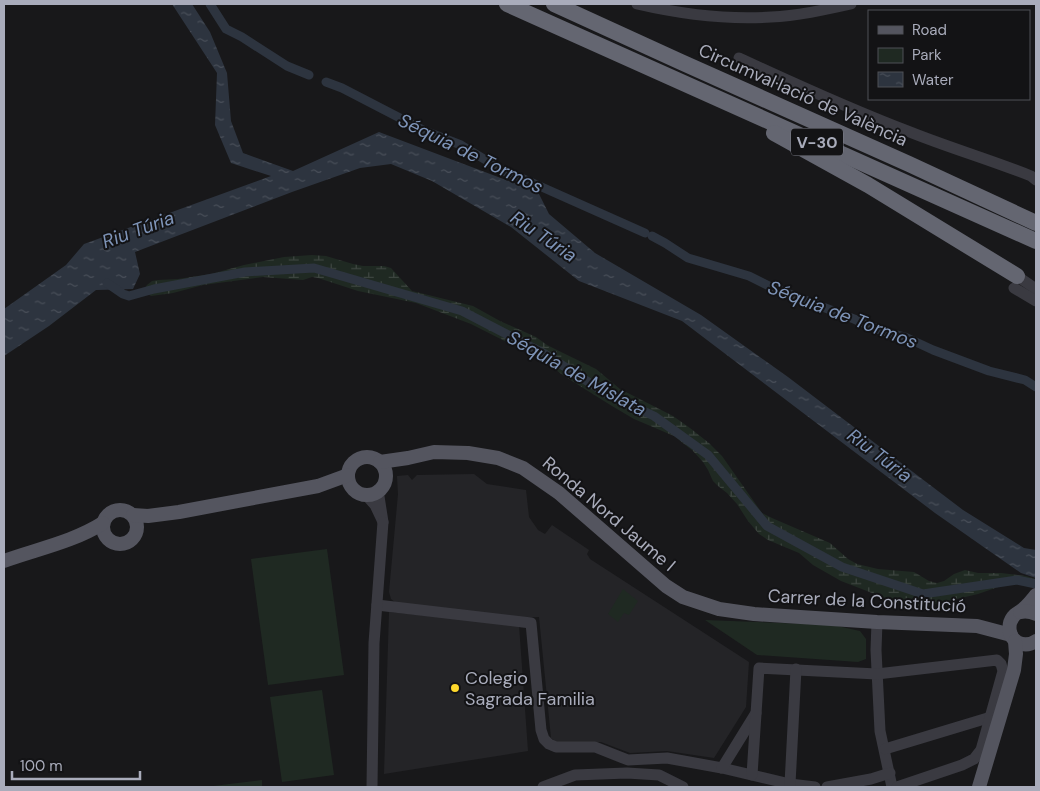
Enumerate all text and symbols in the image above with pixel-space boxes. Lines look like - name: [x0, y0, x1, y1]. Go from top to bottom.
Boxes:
- legend: [868, 10, 1030, 100]
- text: Road: [912, 20, 947, 40]
- street label: Circumval·lació de València: [695, 38, 911, 152]
- text: Park: [912, 45, 942, 65]
- text: Water: [912, 70, 954, 90]
- water label: Séquia de Tormos: [394, 107, 547, 199]
- road number: V-30: [791, 128, 843, 156]
- water label: Riu Túria: [99, 205, 178, 254]
- water label: Riu Túria: [506, 205, 582, 268]
- water label: Séquia de Tormos: [764, 274, 921, 355]
- water label: Séquia de Mislata: [503, 325, 651, 422]
- water label: Riu Túria: [842, 423, 917, 488]
- street label: Ronda Nord Jaume I: [537, 451, 681, 577]
- street label: Carrer de la Constitució: [767, 584, 967, 618]
- place label: Colegio Sagrada Familia: [465, 666, 595, 711]
- marker: Colegio Sagrada Familia: [449, 682, 461, 694]
- scale bar: [12, 748, 140, 780]
- text: 100 m: [20, 756, 63, 776]

